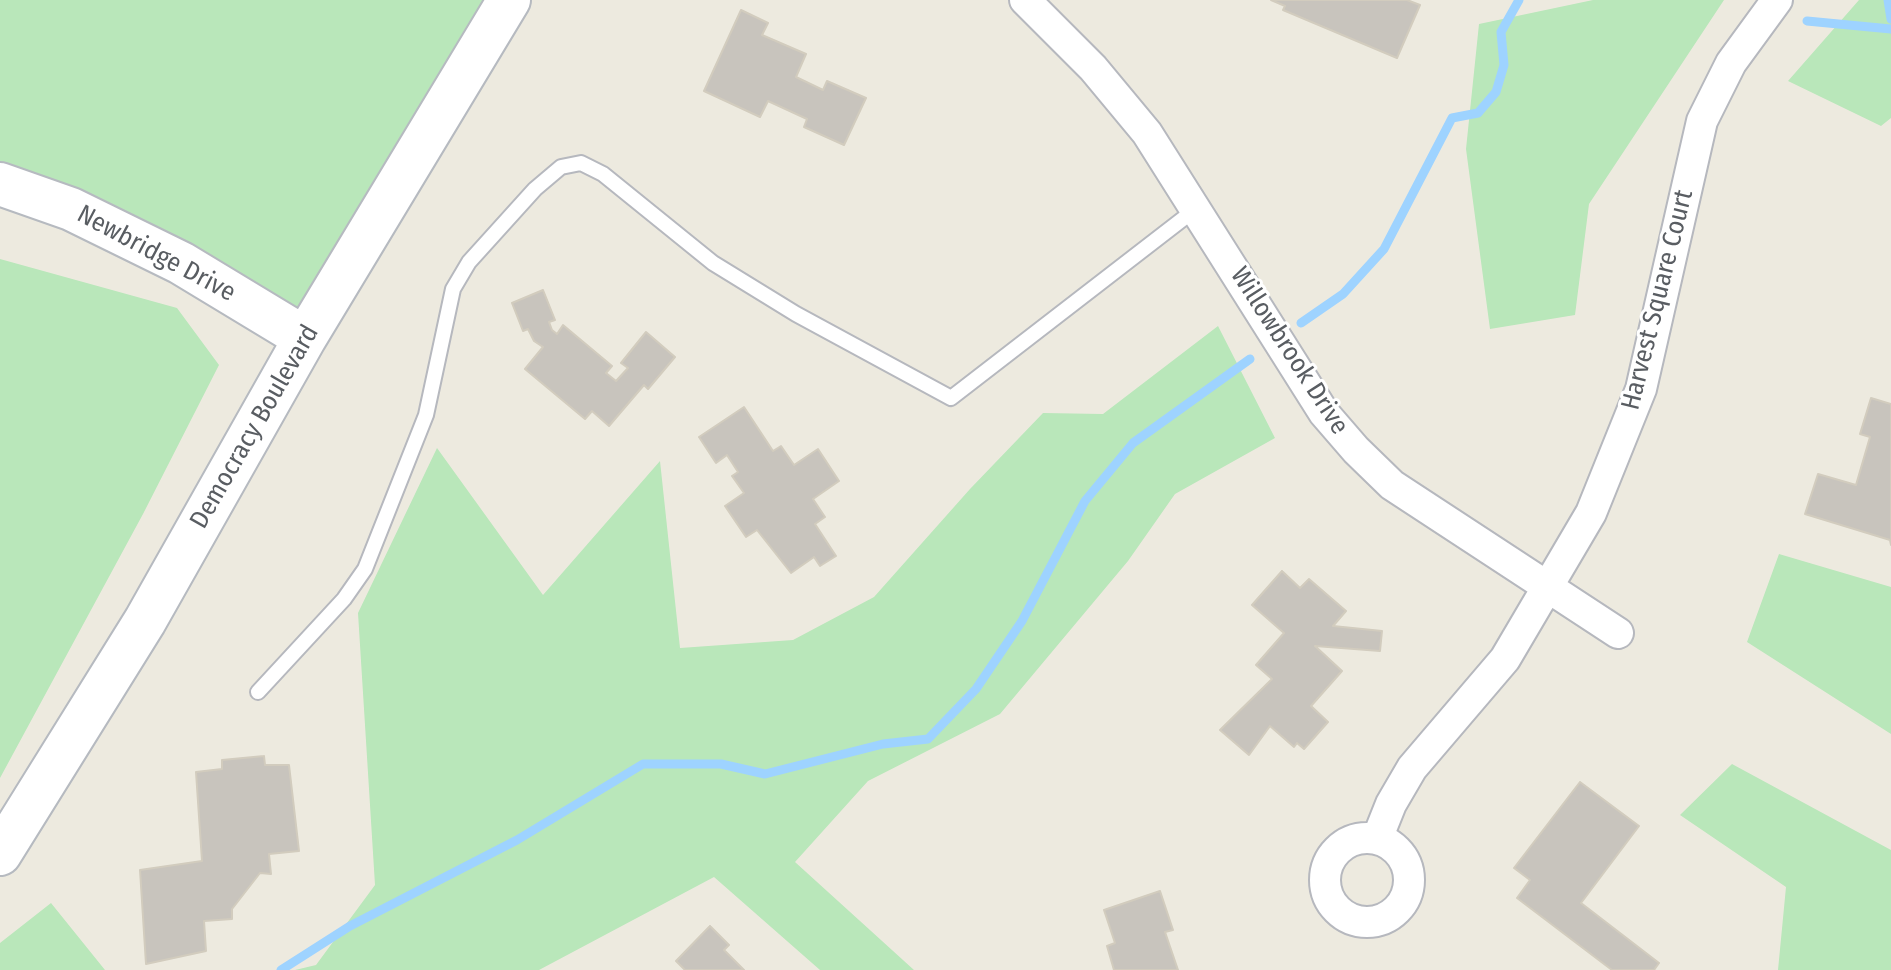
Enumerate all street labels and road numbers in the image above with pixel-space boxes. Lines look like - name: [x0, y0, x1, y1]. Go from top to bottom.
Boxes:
- street label: Harvest Square Court: [1616, 187, 1700, 413]
- street label: Newbridge Drive: [71, 199, 241, 309]
- street label: Willowbrook Drive: [1223, 262, 1355, 440]
- street label: Democracy Boulevard: [184, 320, 326, 534]

